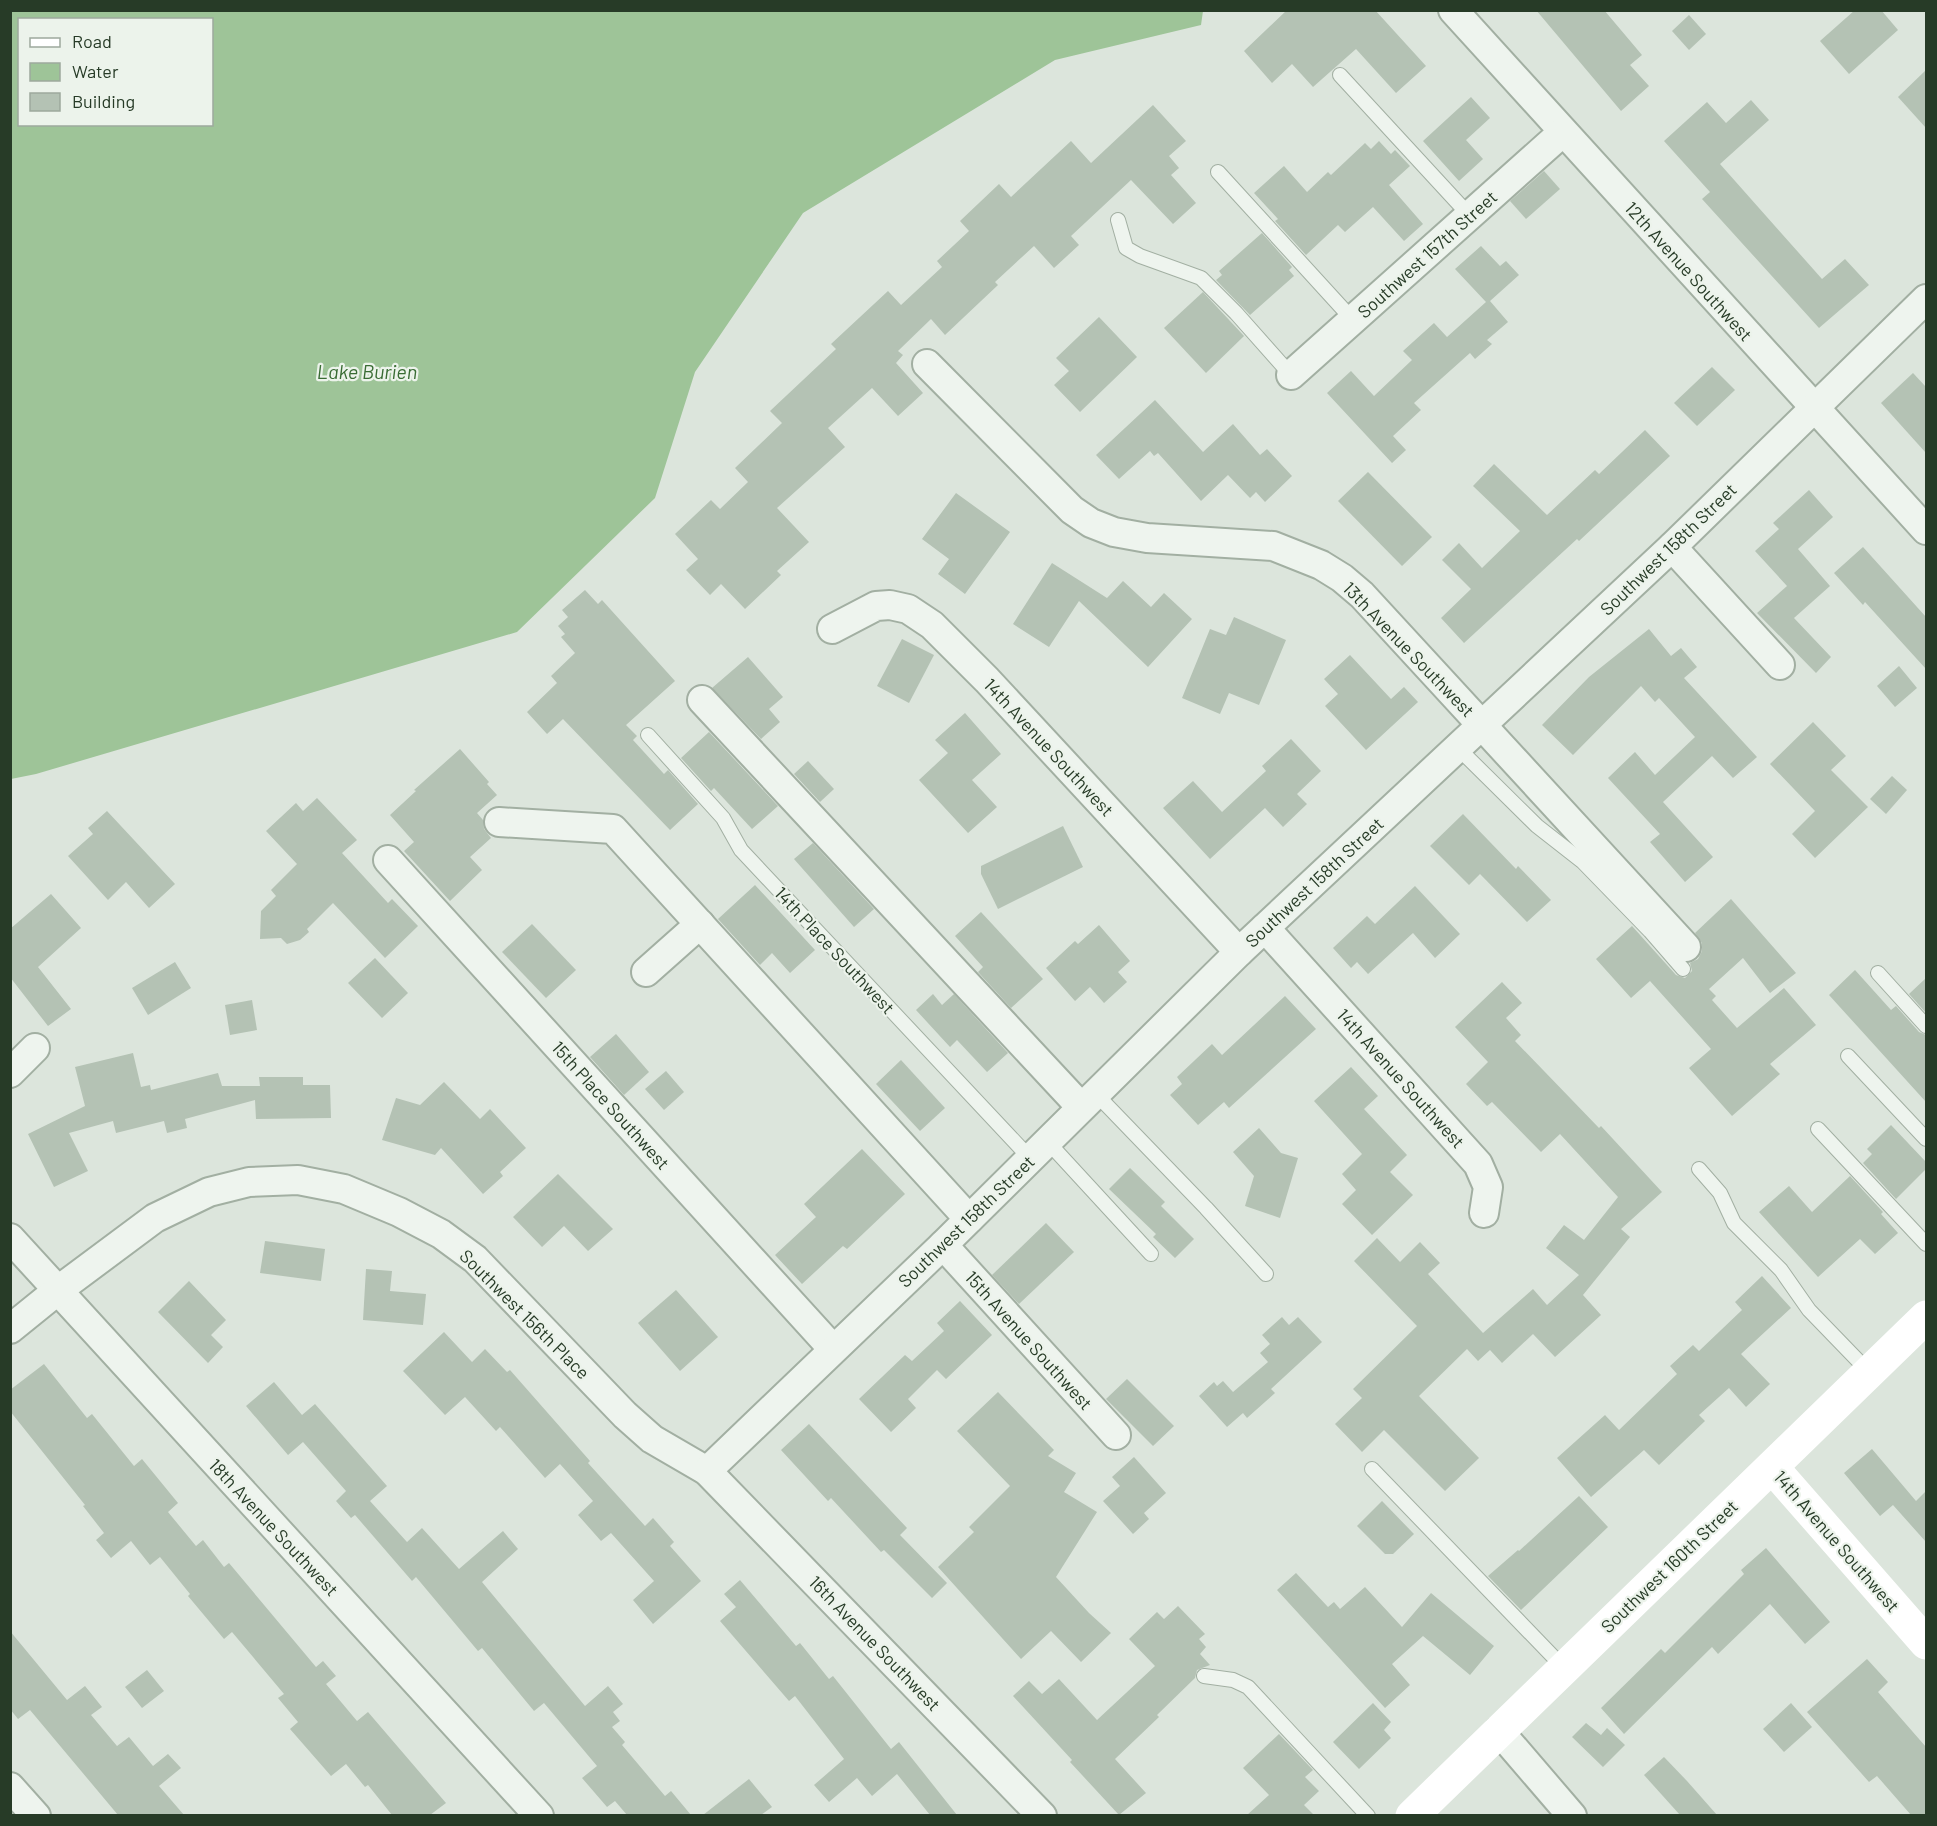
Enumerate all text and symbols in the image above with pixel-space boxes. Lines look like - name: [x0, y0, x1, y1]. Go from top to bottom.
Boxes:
- legend: [18, 18, 213, 126]
- text: Road: [72, 30, 112, 52]
- text: Water: [72, 60, 119, 82]
- text: Building: [72, 90, 135, 112]
- street label: Southwest 157th Street: [1353, 186, 1501, 322]
- street label: 12th Avenue Southwest: [1621, 197, 1757, 345]
- water label: Lake Burien: [317, 359, 417, 383]
- street label: Southwest 158th Street: [1595, 478, 1741, 620]
- street label: 13th Avenue Southwest: [1339, 577, 1479, 721]
- street label: 14th Avenue Southwest: [979, 674, 1119, 820]
- street label: Southwest 158th Street: [1240, 812, 1388, 952]
- street label: 14th Place Southwest: [770, 882, 900, 1018]
- street label: 14th Avenue Southwest: [1333, 1004, 1469, 1152]
- street label: 15th Place Southwest: [548, 1036, 674, 1174]
- street label: Southwest 158th Street: [893, 1150, 1039, 1292]
- street label: Southwest 156th Place: [456, 1245, 594, 1383]
- street label: 15th Avenue Southwest: [961, 1266, 1097, 1414]
- street label: 18th Avenue Southwest: [205, 1454, 343, 1600]
- street label: 14th Avenue Southwest: [1770, 1466, 1904, 1616]
- street label: Southwest 160th Street: [1596, 1495, 1742, 1637]
- street label: 16th Avenue Southwest: [805, 1571, 945, 1715]

